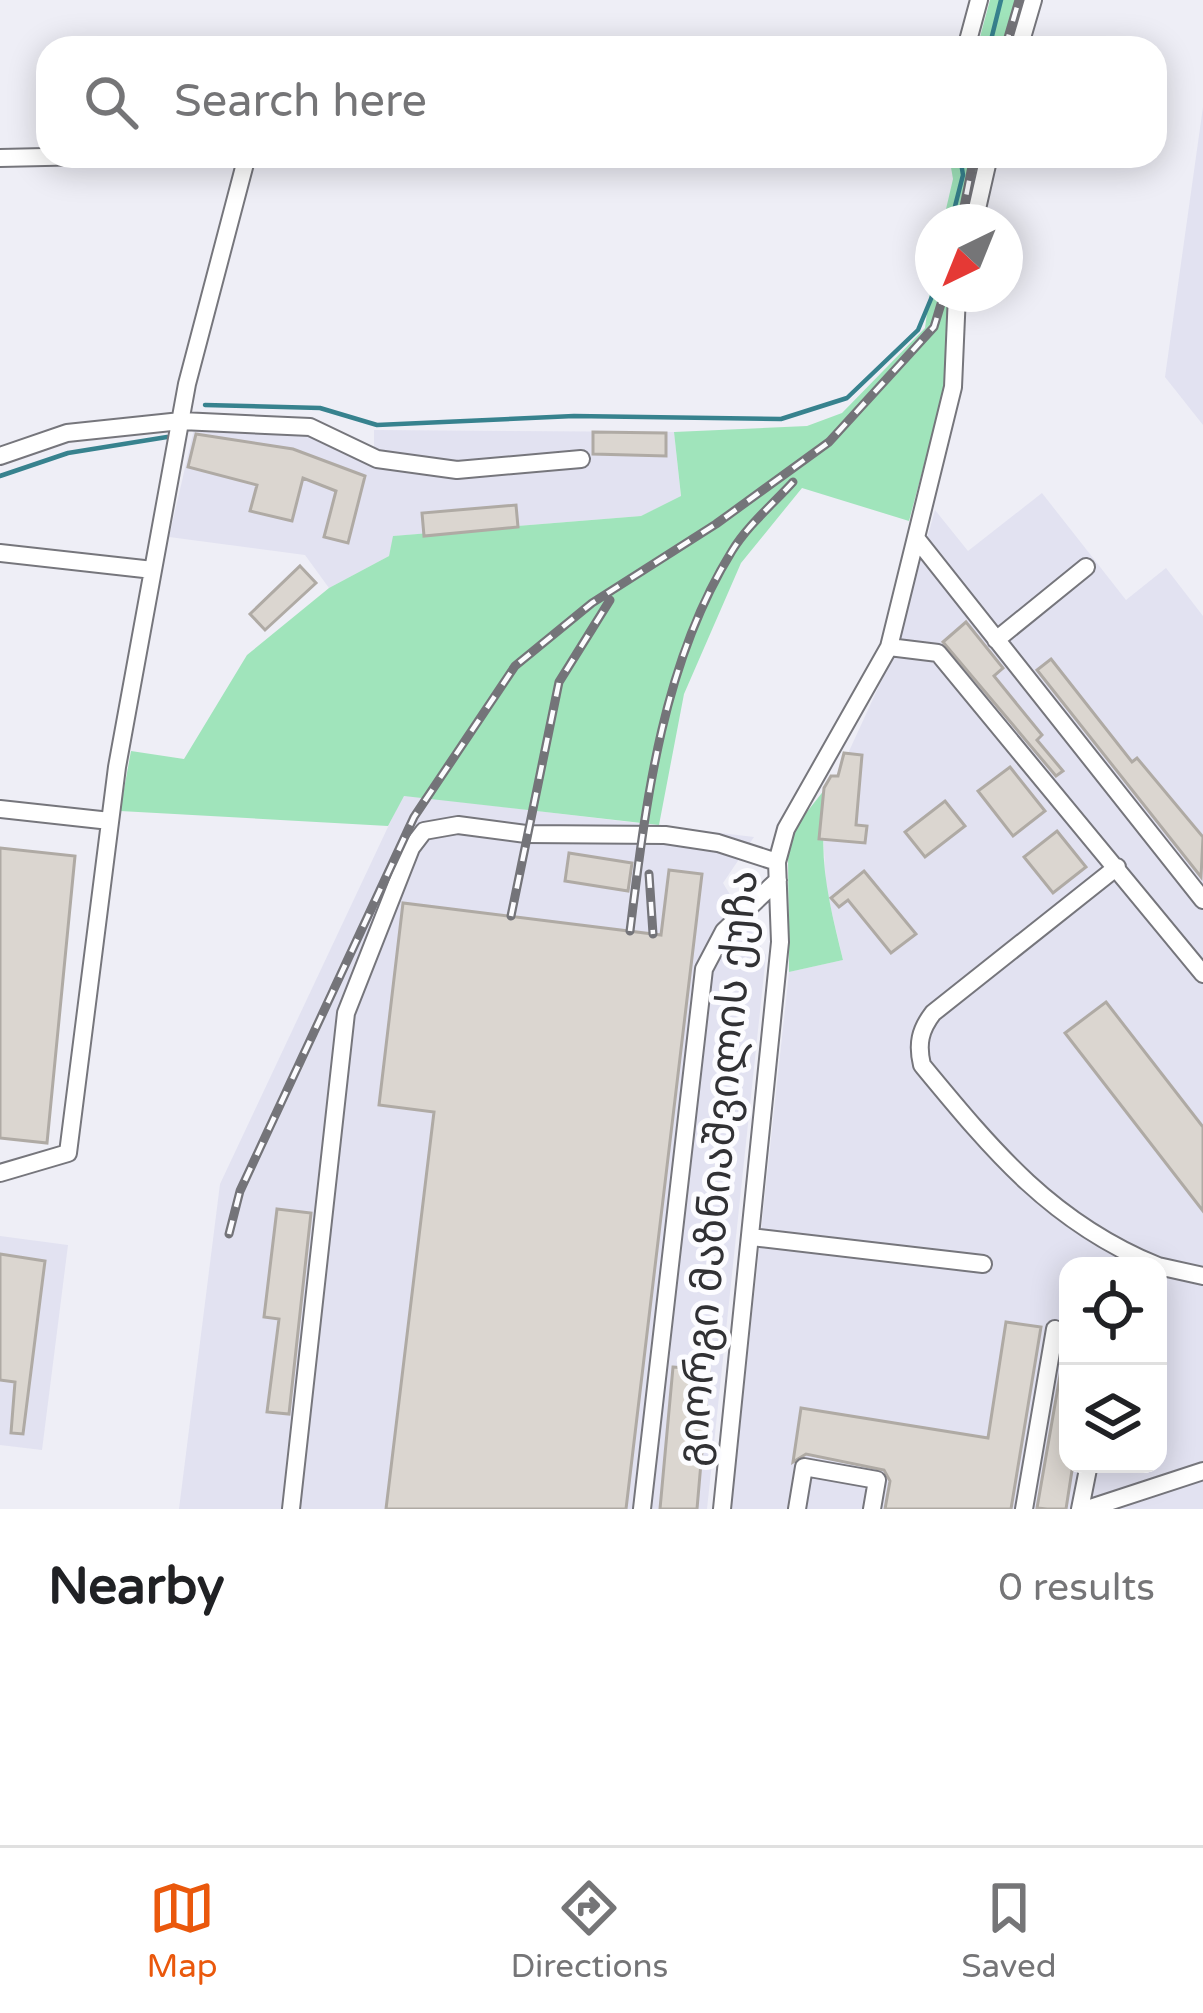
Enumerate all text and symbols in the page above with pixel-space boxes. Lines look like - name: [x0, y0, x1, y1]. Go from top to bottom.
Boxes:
- search box: [36, 36, 1167, 168]
- icon: search: [78, 69, 144, 135]
- text: Search here: [174, 75, 427, 129]
- north arrow: [915, 204, 1023, 312]
- street label: გიორგი მაზნიაშვილის ქუჩა: [666, 868, 769, 1468]
- map controls: [1059, 1257, 1167, 1473]
- button: locate: [1059, 1257, 1167, 1365]
- button: layers: [1059, 1365, 1167, 1473]
- text: Nearby: [48, 1556, 225, 1618]
- text: 0 results: [998, 1564, 1155, 1611]
- tab: Map: [146, 1875, 218, 1986]
- tab: Directions: [510, 1875, 668, 1986]
- tab: Saved: [961, 1875, 1057, 1986]

